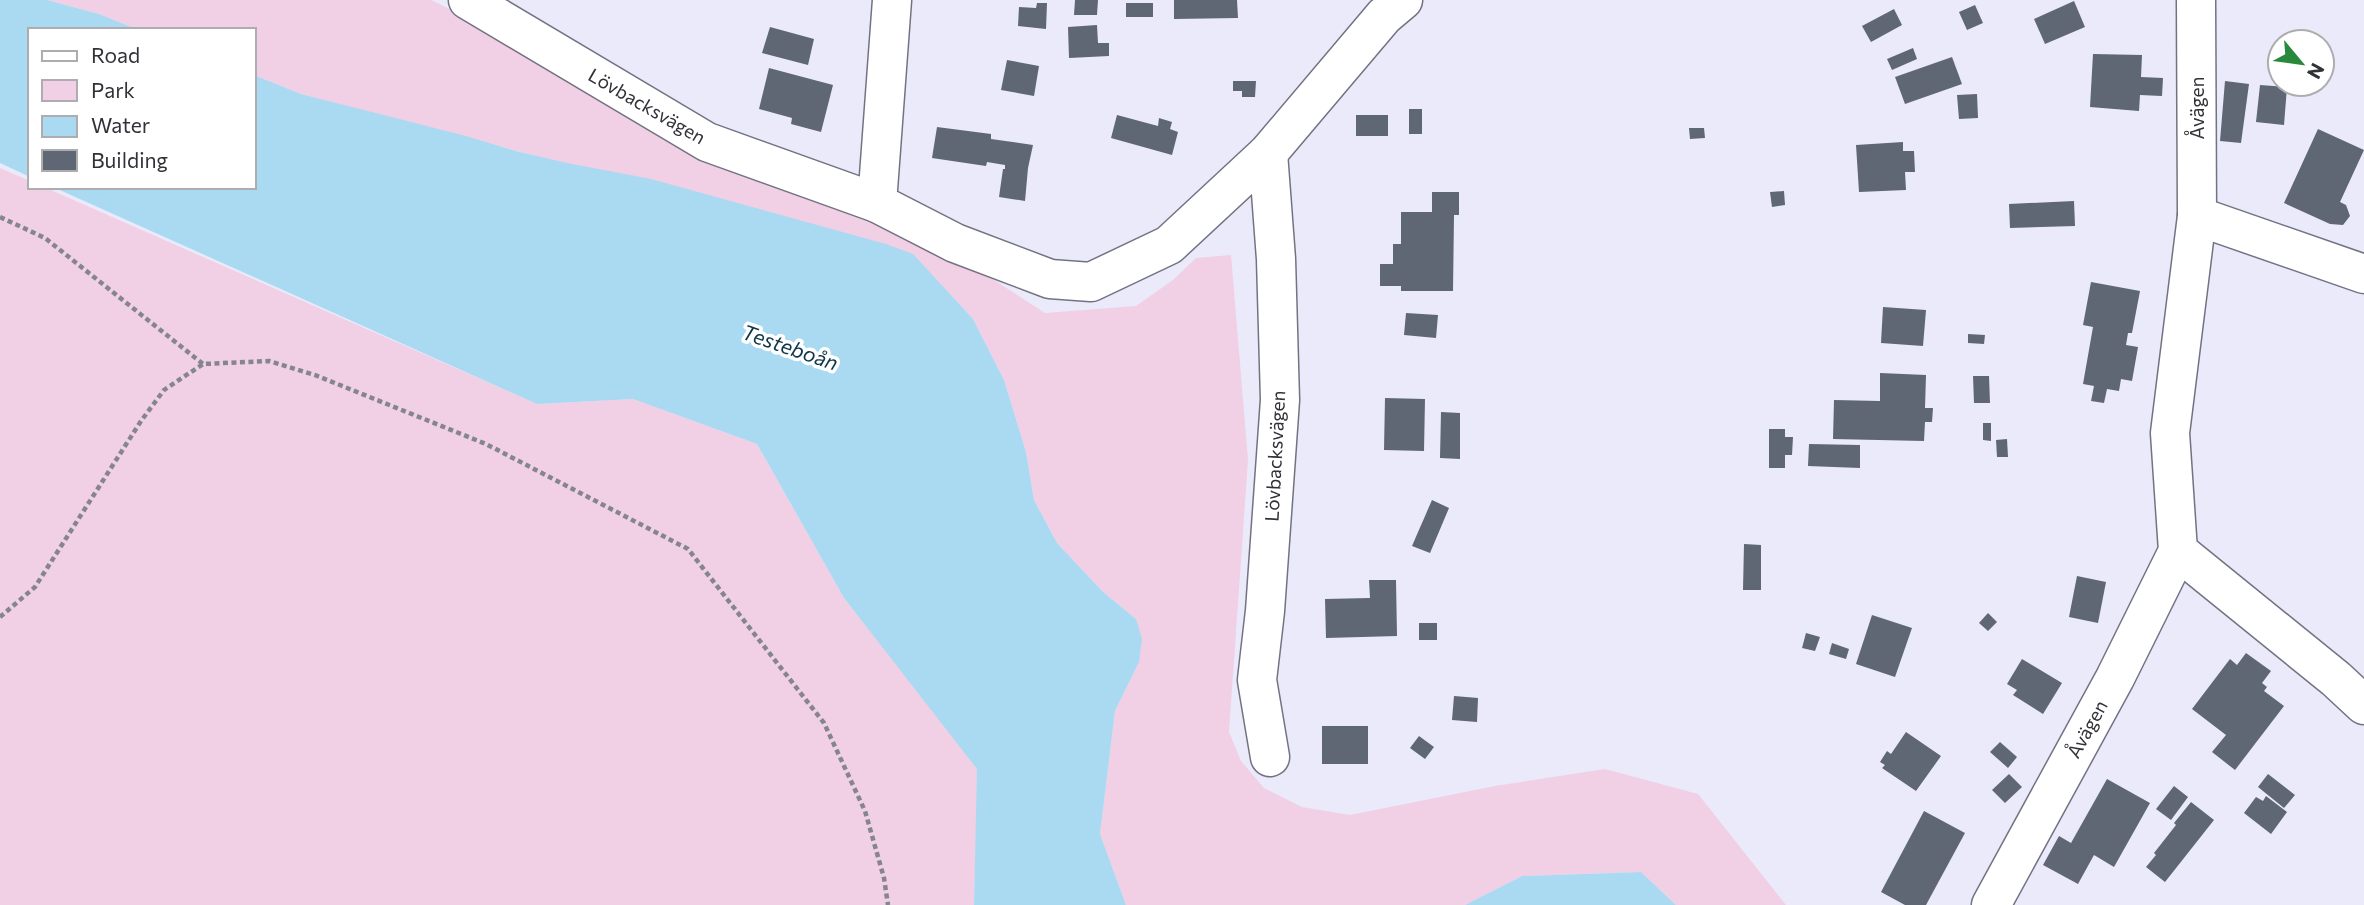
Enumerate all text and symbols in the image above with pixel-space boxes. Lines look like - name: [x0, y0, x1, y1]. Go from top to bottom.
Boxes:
- legend: [28, 28, 256, 189]
- north arrow: [2266, 28, 2336, 98]
- text: Road: [91, 42, 140, 67]
- text: N: [2303, 60, 2330, 83]
- street label: Lövbacksvägen: [585, 63, 710, 148]
- text: Park: [91, 77, 135, 102]
- street label: Åvägen: [2184, 77, 2208, 139]
- text: Water: [91, 112, 150, 137]
- text: Building: [91, 147, 168, 172]
- water label: Testeboån: [739, 319, 842, 375]
- street label: Lövbacksvägen: [1260, 390, 1289, 522]
- street label: Åvägen: [2060, 695, 2112, 762]

